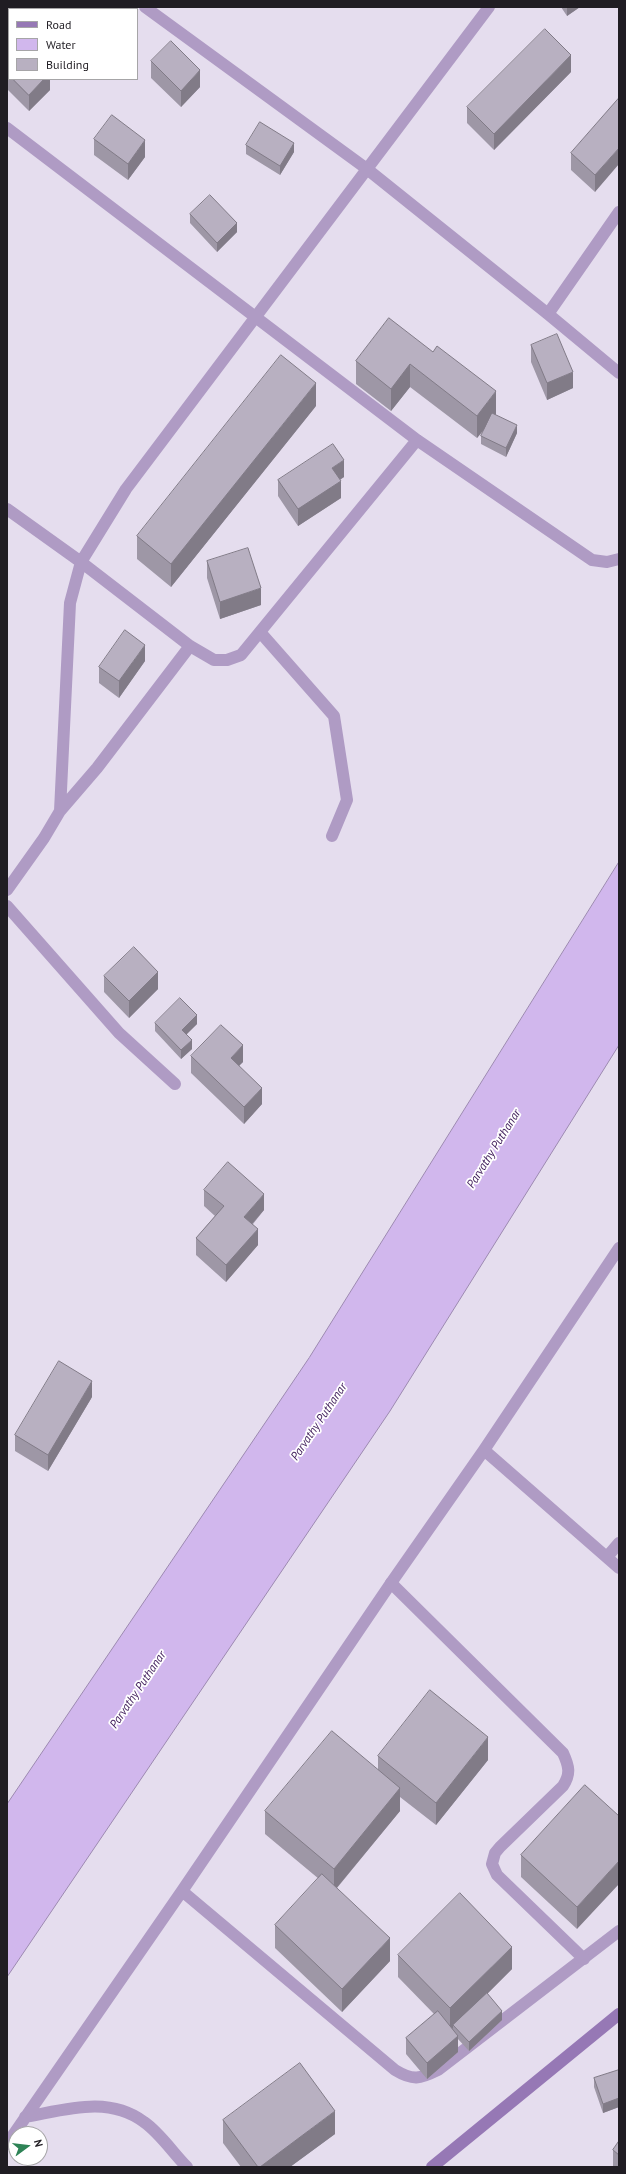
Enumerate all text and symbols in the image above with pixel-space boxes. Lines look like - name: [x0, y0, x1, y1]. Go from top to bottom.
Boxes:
- legend: [8, 8, 138, 80]
- text: Road: [46, 17, 71, 32]
- text: Water: [46, 37, 76, 52]
- text: Building: [46, 57, 89, 72]
- water label: Parvathy Puthanar: [464, 1107, 524, 1191]
- water label: Parvathy Puthanar: [288, 1381, 350, 1463]
- water label: Parvathy Puthanar: [107, 1649, 169, 1731]
- north arrow: [8, 2126, 48, 2166]
- text: N: [31, 2138, 46, 2148]

